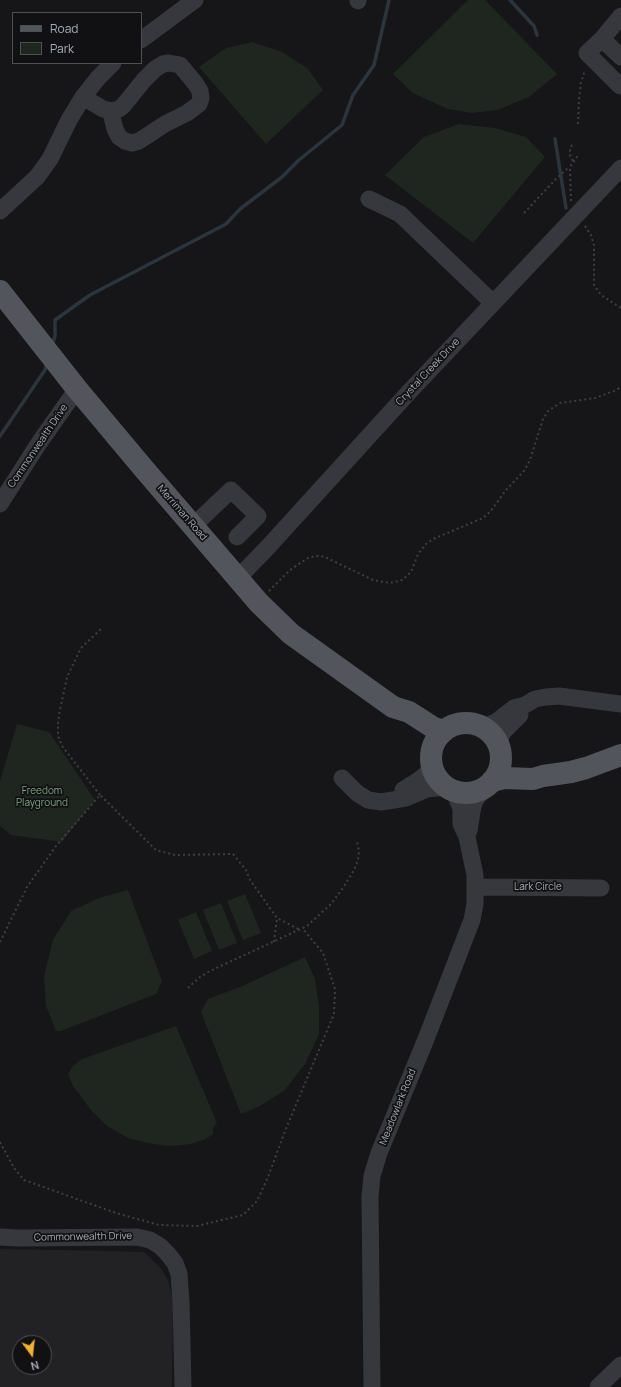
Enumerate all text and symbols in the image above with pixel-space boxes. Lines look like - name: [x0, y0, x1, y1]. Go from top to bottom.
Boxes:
- legend: [12, 12, 142, 64]
- text: Road: [50, 20, 78, 37]
- text: Park: [50, 40, 74, 57]
- street label: Crystal Creek Drive: [394, 336, 462, 408]
- street label: Commonwealth Drive: [6, 402, 70, 490]
- street label: Merriman Road: [155, 483, 209, 543]
- park label: Freedom Playground: [16, 785, 68, 808]
- street label: Lark Circle: [514, 881, 562, 893]
- street label: Meadowlark Road: [377, 1067, 419, 1147]
- street label: Commonwealth Drive: [34, 1230, 132, 1244]
- north arrow: [12, 1335, 52, 1375]
- text: N: [29, 1358, 41, 1374]

